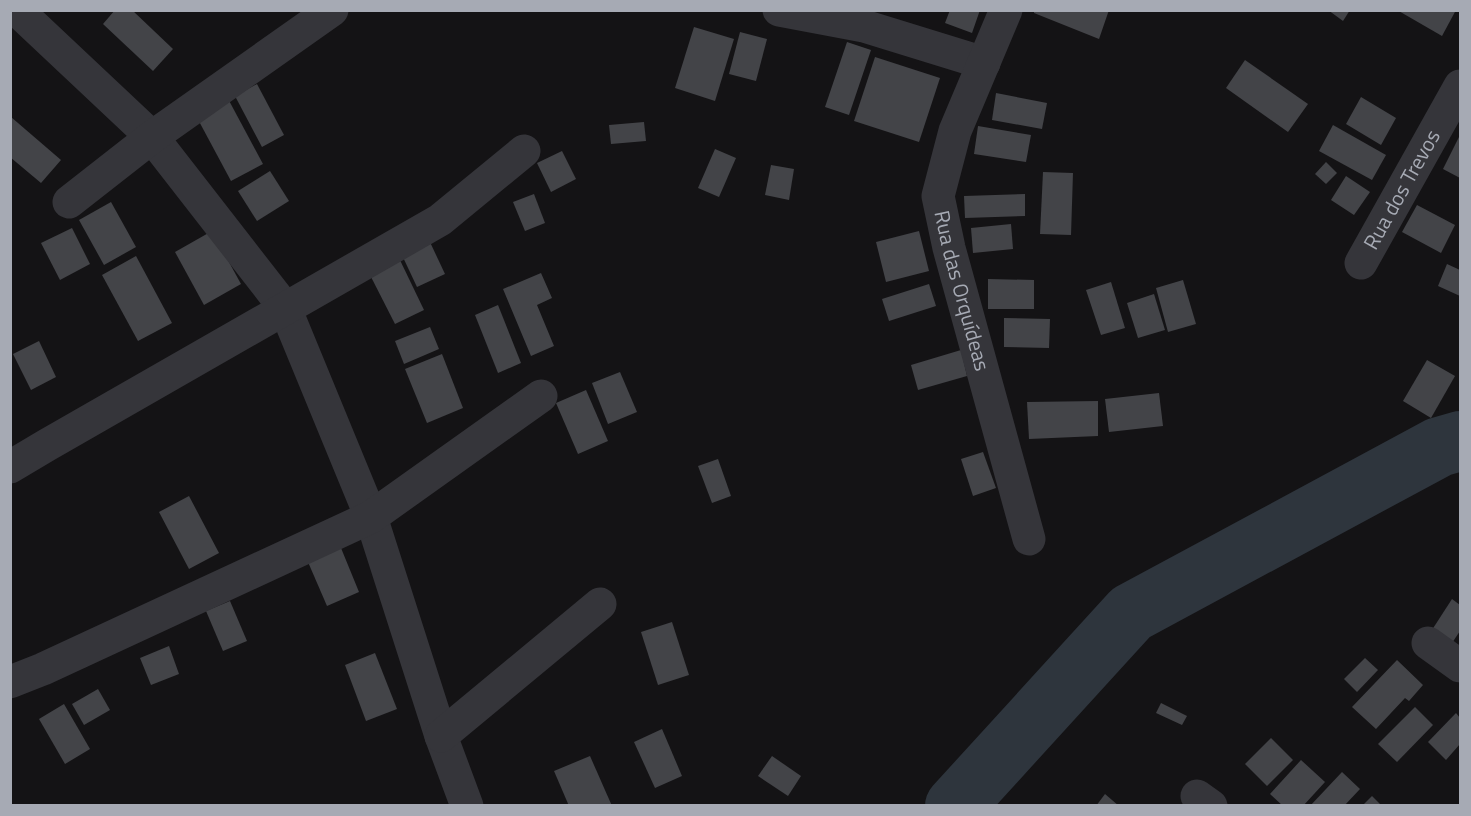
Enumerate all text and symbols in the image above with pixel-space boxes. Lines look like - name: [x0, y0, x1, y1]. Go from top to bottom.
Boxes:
- street label: Rua dos Trevos: [1355, 123, 1448, 255]
- street label: Rua das Orquídeas: [926, 207, 999, 374]

